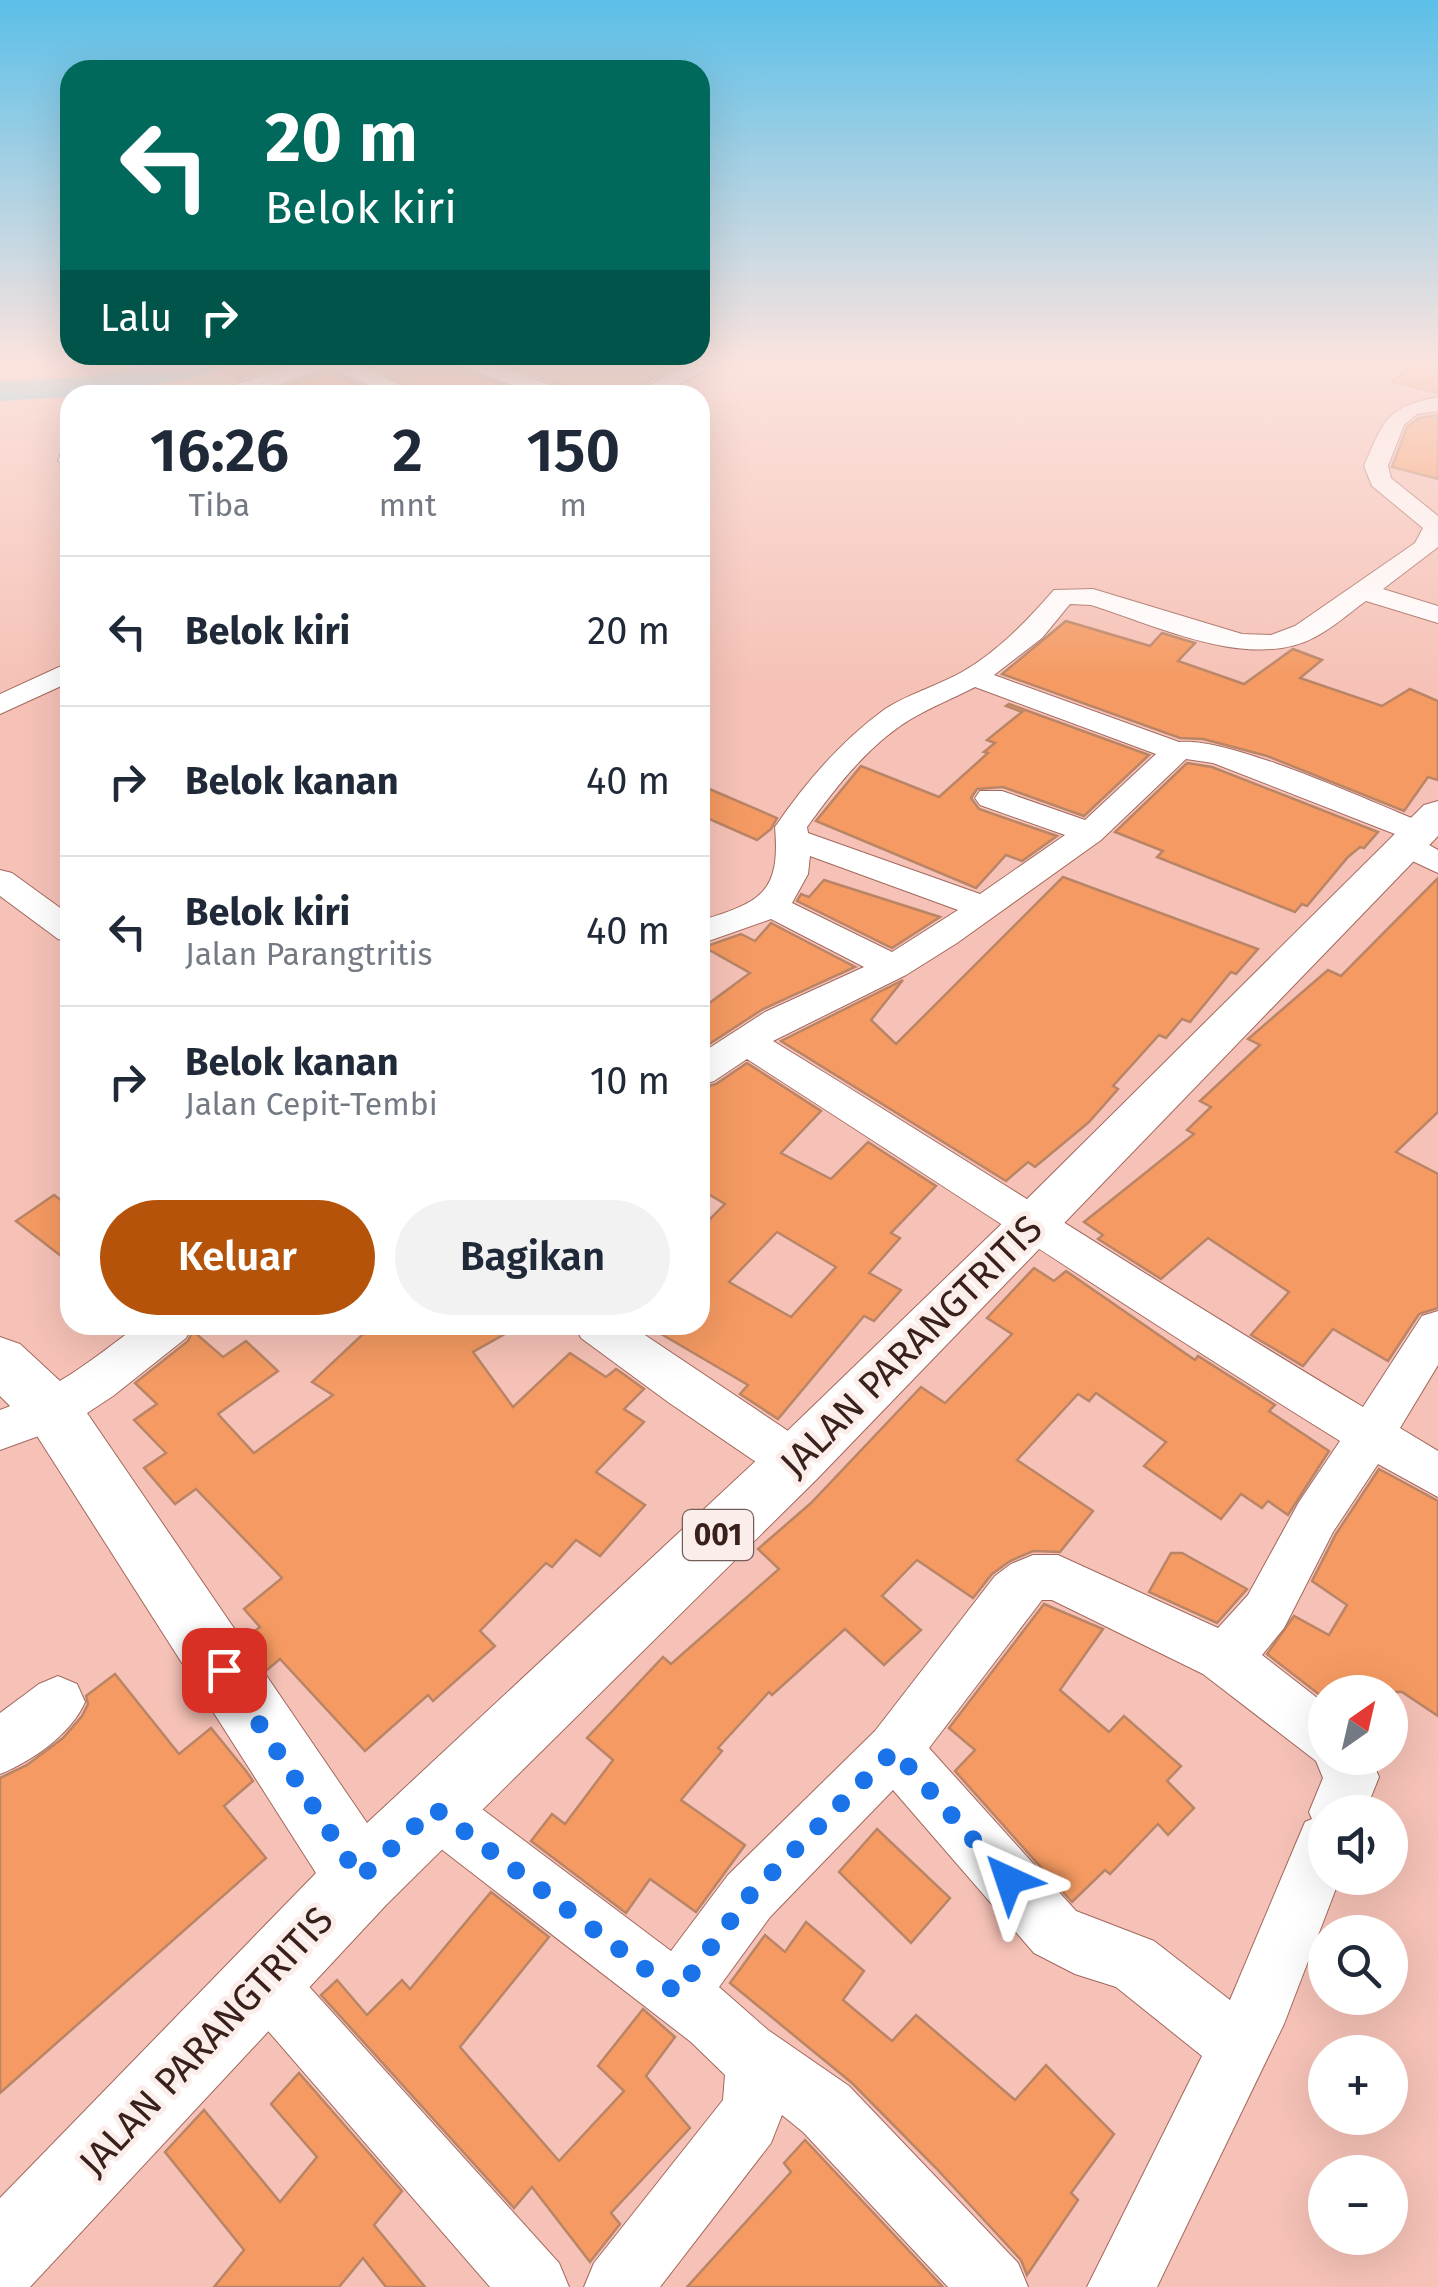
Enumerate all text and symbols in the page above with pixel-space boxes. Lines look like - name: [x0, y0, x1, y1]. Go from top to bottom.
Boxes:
- text: 20 m: [265, 96, 418, 180]
- icon: left: [100, 100, 230, 230]
- text: Belok kiri: [265, 181, 457, 235]
- icon: right: [192, 290, 247, 345]
- text: Lalu: [100, 295, 172, 341]
- text: 16:26: [150, 415, 289, 487]
- text: 2: [392, 415, 423, 487]
- text: 150: [526, 415, 620, 487]
- text: Tiba: [189, 486, 250, 524]
- text: mnt: [379, 486, 437, 524]
- text: m: [560, 486, 587, 524]
- icon: left: [100, 604, 155, 659]
- text: Belok kiri: [185, 608, 350, 654]
- text: 20 m: [587, 608, 670, 654]
- icon: right: [100, 754, 155, 809]
- text: Belok kanan: [185, 758, 399, 804]
- text: 40 m: [586, 758, 670, 804]
- text: Belok kiri: [185, 889, 350, 935]
- icon: left: [100, 904, 155, 959]
- text: 40 m: [586, 908, 670, 954]
- text: Jalan Parangtritis: [185, 935, 432, 973]
- text: Belok kanan: [185, 1039, 399, 1085]
- icon: right: [100, 1054, 155, 1109]
- text: 10 m: [590, 1058, 670, 1104]
- text: Jalan Cepit-Tembi: [185, 1085, 438, 1123]
- button: Keluar: [100, 1200, 375, 1315]
- button: Bagikan: [395, 1200, 670, 1315]
- street label: JALAN PARANGTRITIS: [771, 1206, 1051, 1486]
- road number: 001: [683, 1510, 753, 1560]
- pin: [182, 1628, 267, 1713]
- icon: arrive: [197, 1643, 252, 1698]
- north arrow: [1308, 1675, 1408, 1775]
- map controls: [1308, 1675, 1408, 2255]
- button: sound: [1308, 1795, 1408, 1895]
- position arrow: [957, 1828, 1061, 1932]
- street label: JALAN PARANGTRITIS: [69, 1897, 343, 2185]
- button: search: [1308, 1915, 1408, 2015]
- button: +: [1308, 2035, 1408, 2135]
- button: −: [1308, 2155, 1408, 2255]

